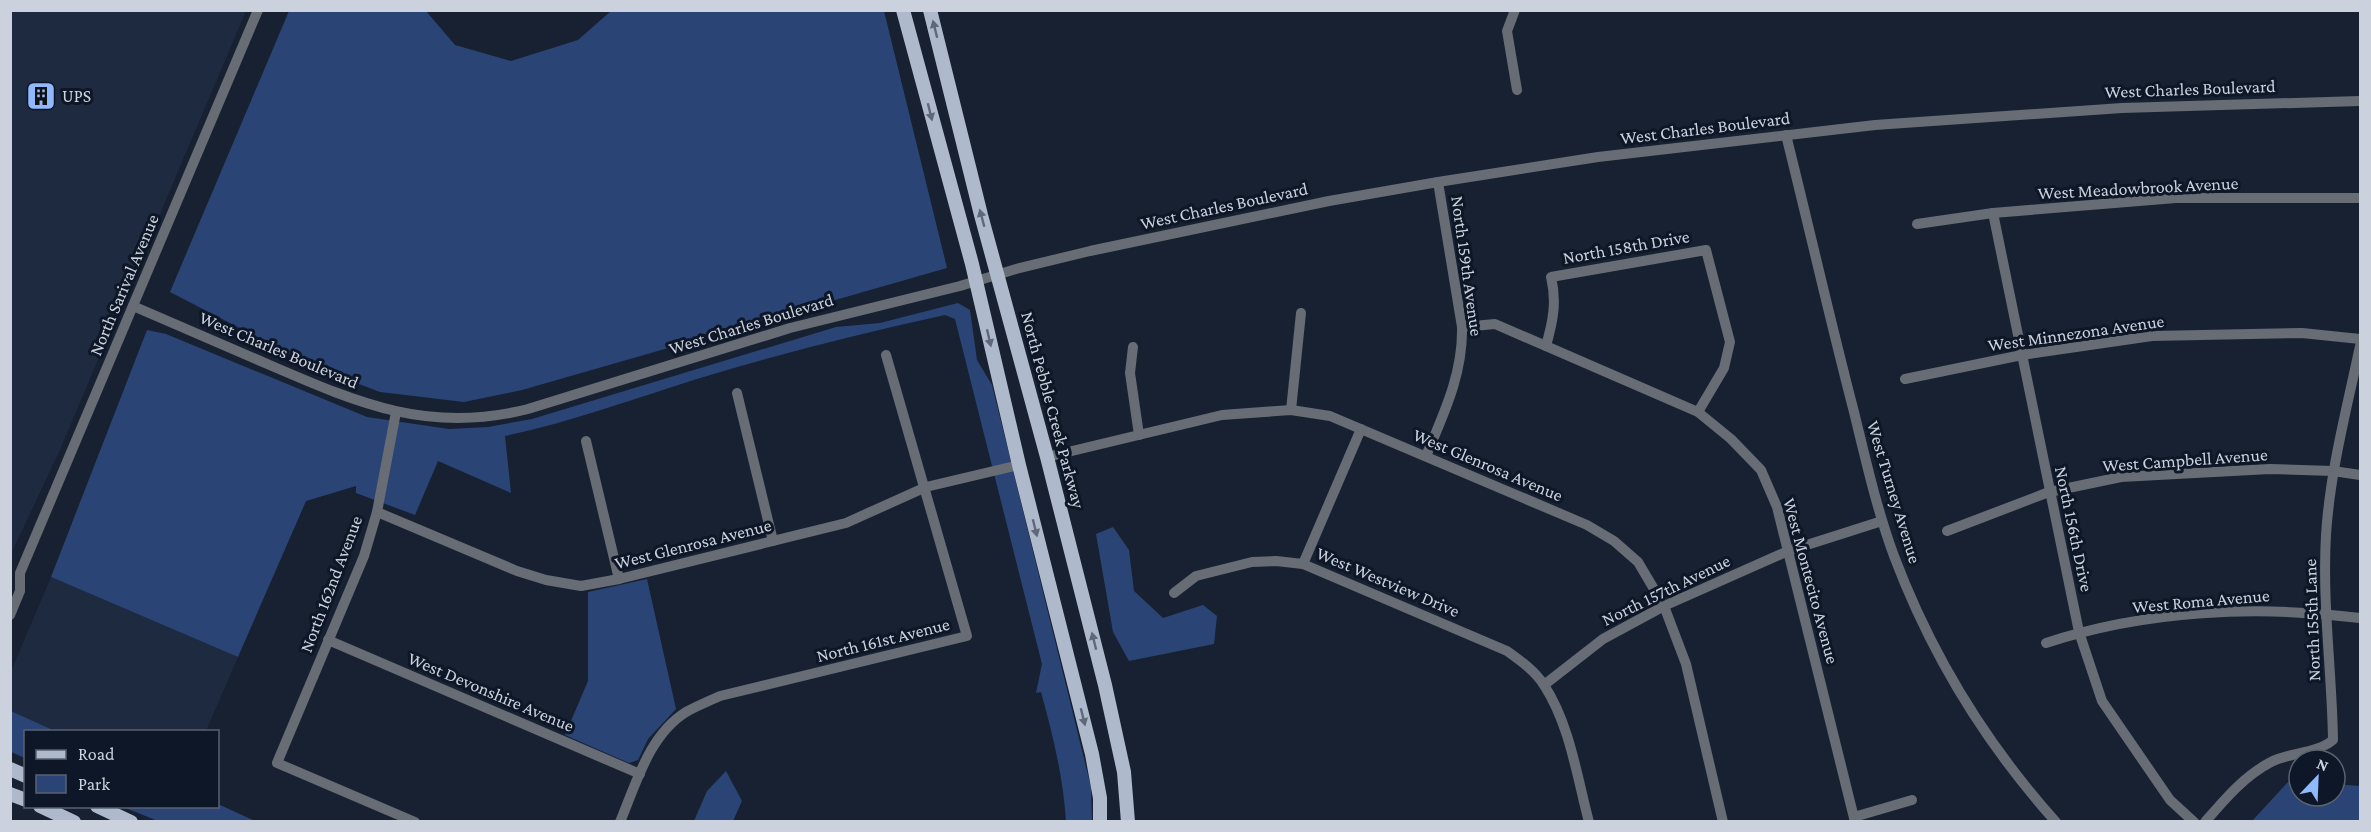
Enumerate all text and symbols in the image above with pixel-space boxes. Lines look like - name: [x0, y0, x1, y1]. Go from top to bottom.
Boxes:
- one-way arrow: [930, 20, 939, 38]
- street label: West Charles Boulevard: [2104, 76, 2276, 102]
- building icon: UPS: [25, 80, 57, 112]
- place label: UPS: [62, 86, 91, 106]
- one-way arrow: [925, 103, 935, 121]
- street label: West Charles Boulevard: [1619, 108, 1792, 148]
- street label: West Meadowbrook Avenue: [2037, 173, 2239, 203]
- street label: West Charles Boulevard: [1138, 178, 1310, 234]
- street label: North 159th Avenue: [1447, 195, 1487, 337]
- one-way arrow: [976, 209, 986, 227]
- street label: North Sarival Avenue: [85, 211, 163, 359]
- street label: North 158th Drive: [1561, 226, 1691, 268]
- street label: West Charles Boulevard: [666, 289, 836, 359]
- street label: West Charles Boulevard: [196, 307, 362, 393]
- street label: North Pebble Creek Parkway: [1017, 309, 1089, 511]
- street label: West Minnezona Avenue: [1987, 311, 2166, 355]
- one-way arrow: [984, 329, 994, 348]
- street label: West Turney Avenue: [1863, 418, 1925, 566]
- street label: West Glenrosa Avenue: [1410, 424, 1566, 506]
- street label: West Campbell Avenue: [2102, 444, 2269, 476]
- street label: North 156th Drive: [2051, 464, 2097, 594]
- street label: West Montecito Avenue: [1779, 496, 1843, 666]
- street label: North 162nd Avenue: [296, 513, 366, 655]
- street label: West Glenrosa Avenue: [613, 515, 773, 573]
- one-way arrow: [1031, 519, 1040, 537]
- street label: West Westview Drive: [1314, 543, 1463, 621]
- street label: North 157th Avenue: [1599, 550, 1733, 630]
- street label: North 155th Lane: [2300, 558, 2324, 682]
- street label: West Roma Avenue: [2131, 585, 2271, 617]
- street label: North 161st Avenue: [814, 614, 952, 666]
- one-way arrow: [1088, 632, 1098, 650]
- street label: West Devonshire Avenue: [405, 648, 577, 736]
- one-way arrow: [1078, 708, 1088, 726]
- legend: [24, 730, 219, 808]
- text: Road: [78, 744, 115, 764]
- north arrow: [2287, 748, 2347, 808]
- text: N: [2314, 755, 2331, 775]
- text: Park: [78, 774, 110, 794]

